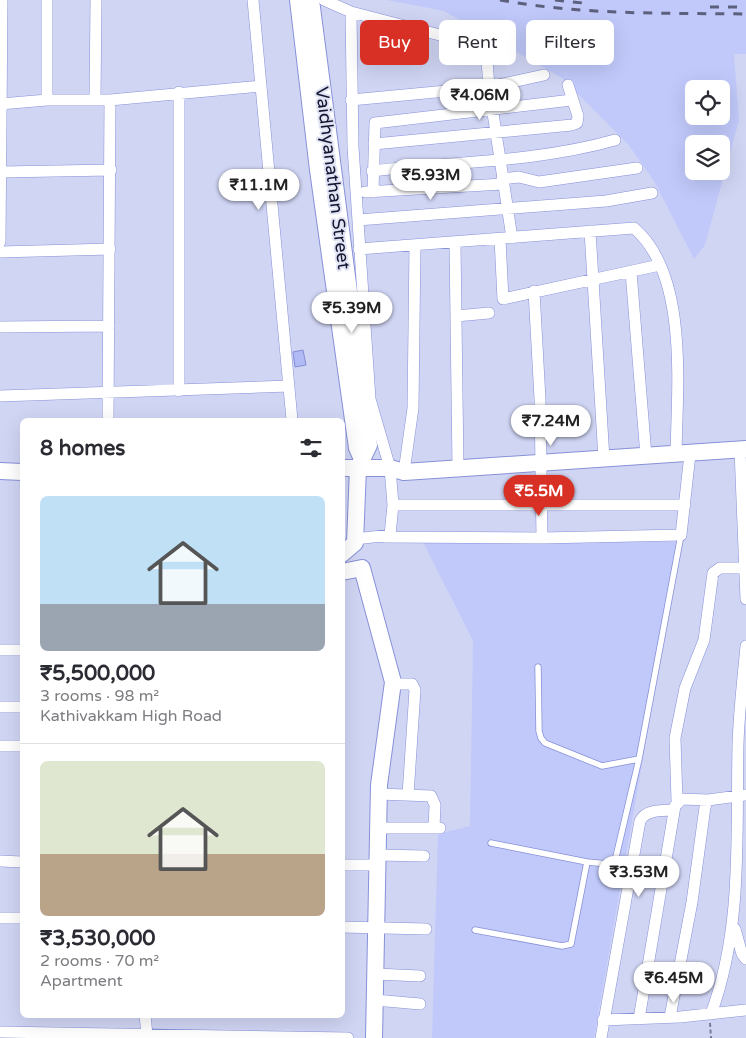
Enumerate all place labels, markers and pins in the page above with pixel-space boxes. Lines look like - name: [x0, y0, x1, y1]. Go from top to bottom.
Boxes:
- pin: ₹4.06M: [439, 78, 521, 121]
- pin: ₹5.93M: [390, 158, 472, 201]
- pin: ₹11.1M: [218, 168, 300, 211]
- pin: ₹5.39M: [311, 292, 393, 334]
- pin: ₹7.24M: [510, 404, 592, 447]
- pin: ₹5.5M: [504, 474, 574, 517]
- pin: ₹3.53M: [598, 856, 680, 898]
- pin: ₹6.45M: [633, 962, 715, 1004]

